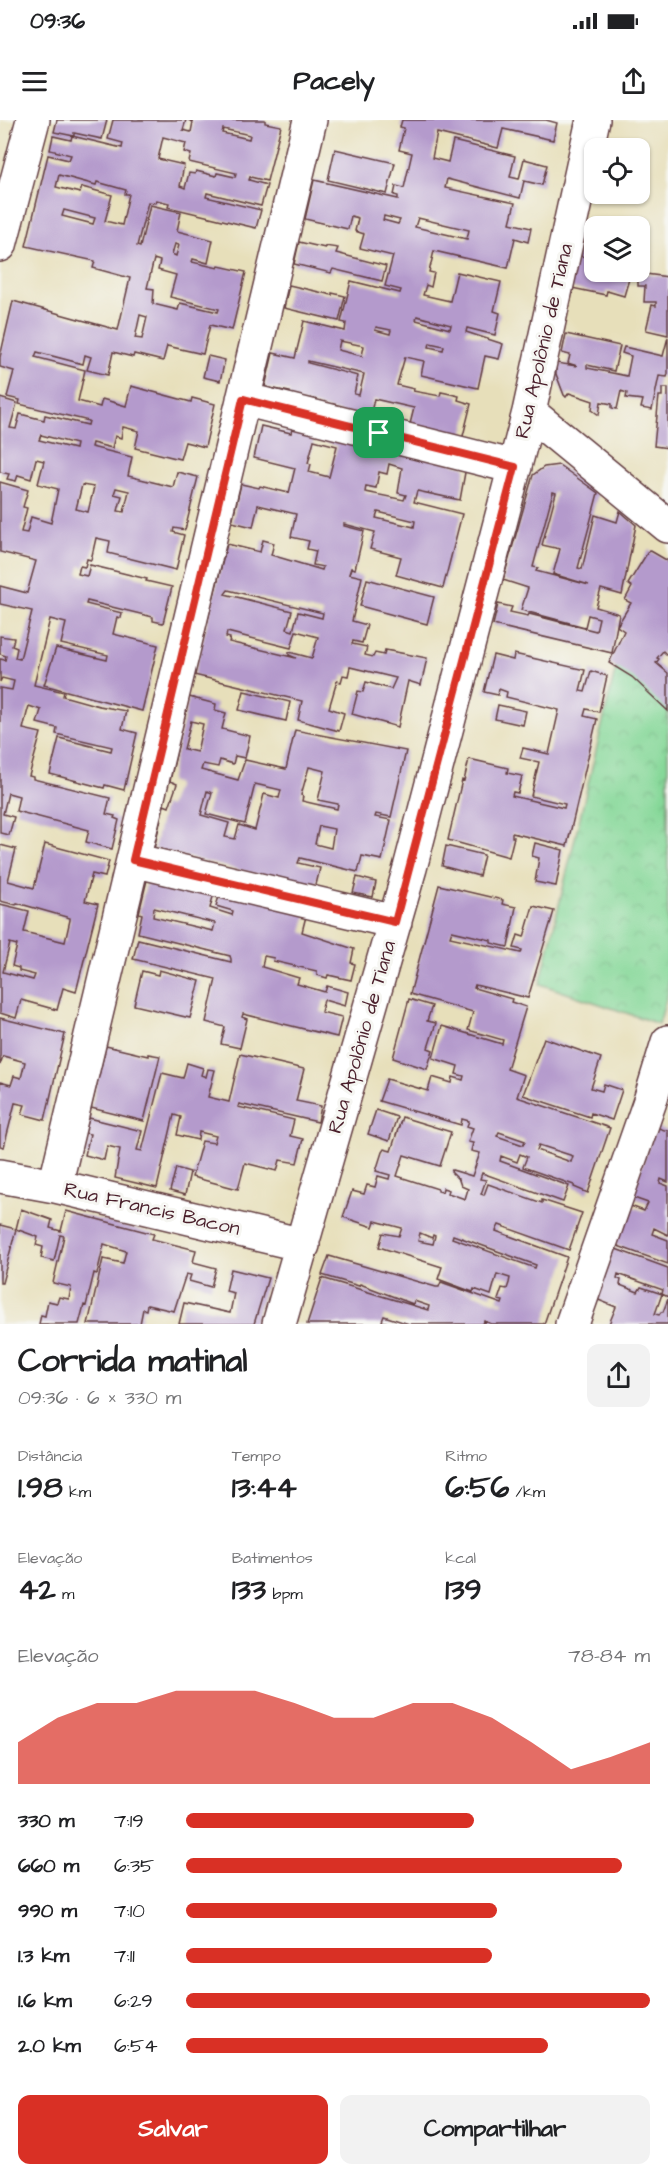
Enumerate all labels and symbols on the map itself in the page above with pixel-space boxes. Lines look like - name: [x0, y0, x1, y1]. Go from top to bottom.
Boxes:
- street label: Rua Apolônio de Tiana: [508, 241, 580, 441]
- pin: [353, 407, 404, 458]
- street label: Rua Apolônio de Tiana: [321, 937, 403, 1137]
- street label: Rua Francis Bacon: [61, 1175, 243, 1243]

